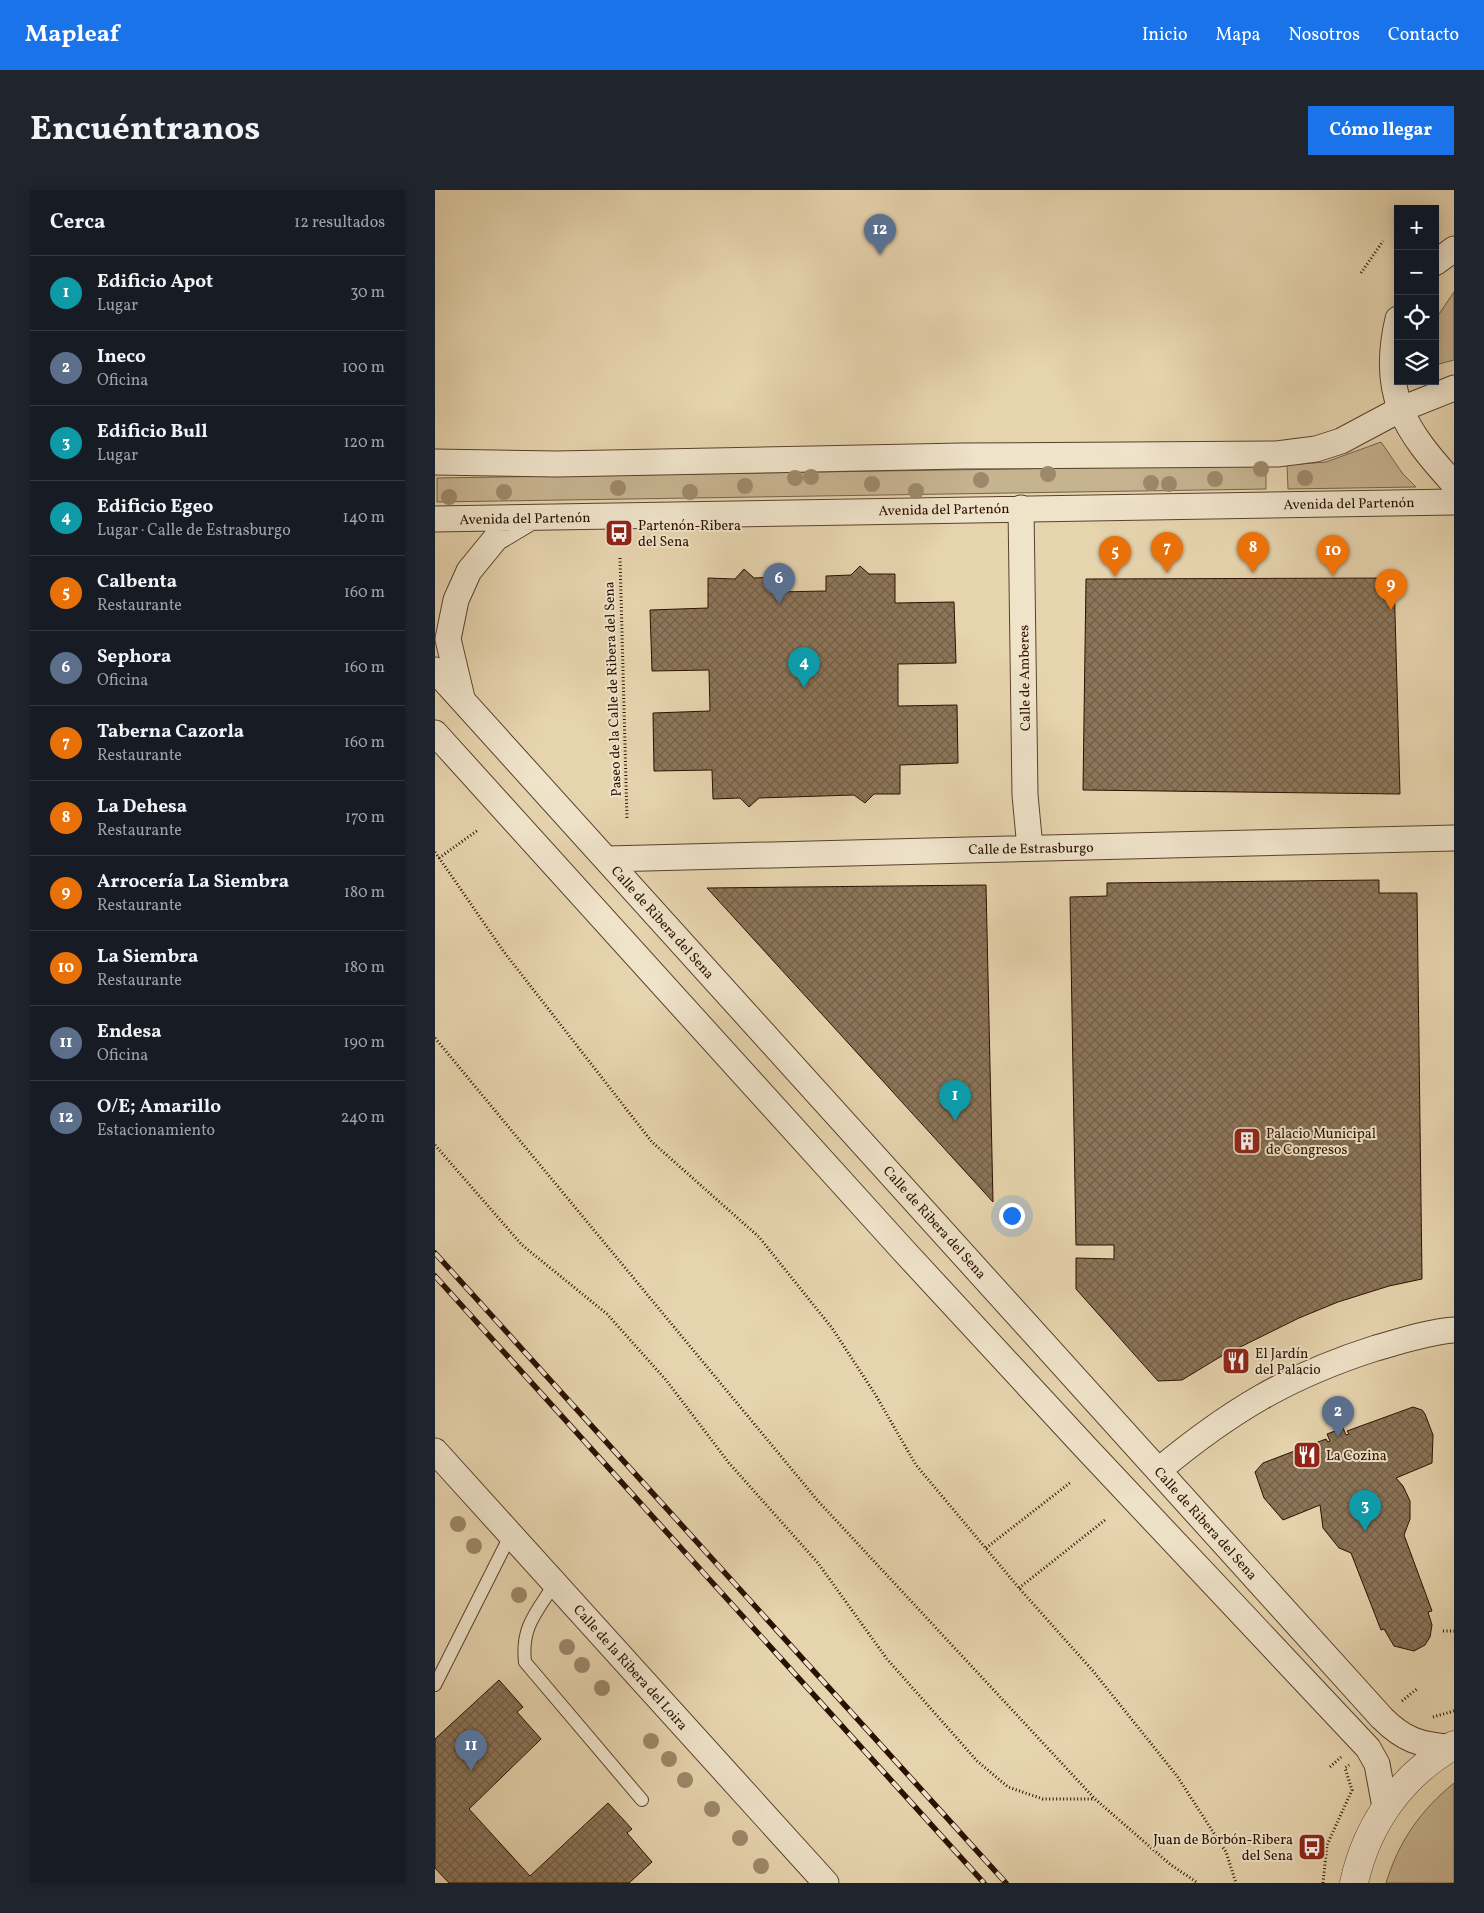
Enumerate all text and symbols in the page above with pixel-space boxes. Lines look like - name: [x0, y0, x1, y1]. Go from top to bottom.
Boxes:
- text: Mapleaf: [25, 18, 119, 52]
- text: Inicio: [1142, 23, 1188, 48]
- text: Mapa: [1216, 23, 1261, 48]
- text: Nosotros: [1289, 23, 1360, 48]
- text: Contacto: [1388, 23, 1459, 48]
- text: Encuéntranos: [30, 106, 260, 154]
- button: Cómo llegar: [1308, 106, 1454, 155]
- map controls: [1394, 205, 1439, 385]
- button: +: [1394, 205, 1439, 250]
- text: Cerca: [50, 208, 105, 237]
- text: 12 resultados: [294, 212, 385, 234]
- pin: 12: [864, 214, 896, 255]
- button: −: [1394, 250, 1439, 295]
- text: Edificio Apot: [97, 269, 213, 295]
- text: 1: [63, 282, 69, 304]
- text: 30 m: [350, 282, 385, 304]
- text: Lugar: [97, 295, 138, 317]
- button: locate: [1394, 295, 1439, 340]
- button: layers: [1394, 340, 1439, 385]
- text: Ineco: [97, 344, 146, 370]
- text: 2: [62, 357, 70, 379]
- text: 100 m: [342, 357, 385, 379]
- text: Oficina: [97, 370, 148, 392]
- text: Edificio Bull: [97, 419, 208, 445]
- text: 3: [62, 432, 70, 454]
- text: 120 m: [343, 432, 385, 454]
- text: Lugar: [97, 445, 138, 467]
- text: Edificio Egeo: [97, 494, 213, 520]
- street label: Avenida del Partenón: [1283, 494, 1415, 515]
- street label: Avenida del Partenón: [878, 500, 1010, 521]
- text: 4: [61, 507, 71, 529]
- text: 140 m: [343, 507, 385, 529]
- street label: Avenida del Partenón: [459, 509, 591, 530]
- place label: Partenón-Ribera del Sena: [638, 517, 741, 552]
- bus stop icon: Partenón-Ribera del Sena: [604, 518, 634, 548]
- text: Lugar · Calle de Estrasburgo: [97, 520, 291, 542]
- pin: 7: [1151, 532, 1183, 573]
- pin: 8: [1237, 532, 1269, 573]
- pin: 10: [1317, 535, 1349, 576]
- pin: 5: [1099, 536, 1131, 577]
- pin: 6: [763, 563, 795, 604]
- text: Calbenta: [97, 569, 177, 595]
- pin: 9: [1375, 569, 1407, 610]
- street label: Paseo de la Calle de Ribera del Sena: [600, 581, 627, 797]
- text: 5: [62, 582, 70, 604]
- text: 160 m: [344, 582, 385, 604]
- text: Restaurante: [97, 595, 182, 617]
- street label: Calle de Amberes: [1015, 625, 1036, 731]
- text: Sephora: [97, 644, 171, 670]
- pin: 4: [788, 647, 820, 688]
- text: 6: [62, 657, 70, 679]
- text: 160 m: [344, 657, 385, 679]
- text: Oficina: [97, 670, 148, 692]
- text: Taberna Cazorla: [97, 719, 244, 745]
- text: 7: [62, 732, 70, 754]
- text: 160 m: [344, 732, 385, 754]
- text: Restaurante: [97, 745, 182, 767]
- text: La Dehesa: [97, 794, 187, 820]
- text: 8: [62, 807, 70, 829]
- text: 170 m: [345, 807, 385, 829]
- text: Restaurante: [97, 820, 182, 842]
- street label: Calle de Estrasburgo: [968, 839, 1094, 860]
- street label: Calle de Ribera del Sena: [606, 862, 718, 984]
- text: Arrocería La Siembra: [97, 869, 289, 895]
- text: 9: [62, 882, 70, 904]
- text: 180 m: [344, 882, 385, 904]
- text: Restaurante: [97, 895, 182, 917]
- text: La Siembra: [97, 944, 198, 970]
- text: 10: [58, 957, 74, 979]
- text: 180 m: [344, 957, 385, 979]
- text: Restaurante: [97, 970, 182, 992]
- text: Endesa: [97, 1019, 162, 1045]
- text: 11: [60, 1032, 72, 1054]
- text: 190 m: [343, 1032, 385, 1054]
- text: Oficina: [97, 1045, 148, 1067]
- pin: 1: [939, 1080, 971, 1121]
- text: O/E; Amarillo: [97, 1094, 221, 1120]
- text: 12: [59, 1107, 73, 1129]
- text: 240 m: [341, 1107, 385, 1129]
- text: Estacionamiento: [97, 1120, 215, 1142]
- place label: Palacio Municipal de Congresos: [1266, 1125, 1376, 1160]
- building icon: Palacio Municipal de Congresos: [1232, 1126, 1262, 1156]
- street label: Calle de Ribera del Sena: [878, 1162, 990, 1284]
- your location: [999, 1203, 1025, 1229]
- place label: El Jardín del Palacio: [1255, 1345, 1321, 1380]
- restaurant icon: El Jardín del Palacio: [1221, 1346, 1251, 1376]
- pin: 2: [1322, 1396, 1354, 1437]
- restaurant icon: La Cozina: [1292, 1440, 1322, 1470]
- place label: La Cozina: [1326, 1447, 1387, 1466]
- street label: Calle de Ribera del Sena: [1149, 1463, 1261, 1585]
- pin: 3: [1349, 1490, 1381, 1531]
- street label: Calle de la Ribera del Loira: [568, 1601, 691, 1735]
- pin: 11: [455, 1730, 487, 1771]
- place label: Juan de Borbón-Ribera del Sena: [1153, 1831, 1293, 1866]
- bus stop icon: Juan de Borbón-Ribera del Sena: [1297, 1832, 1327, 1862]

